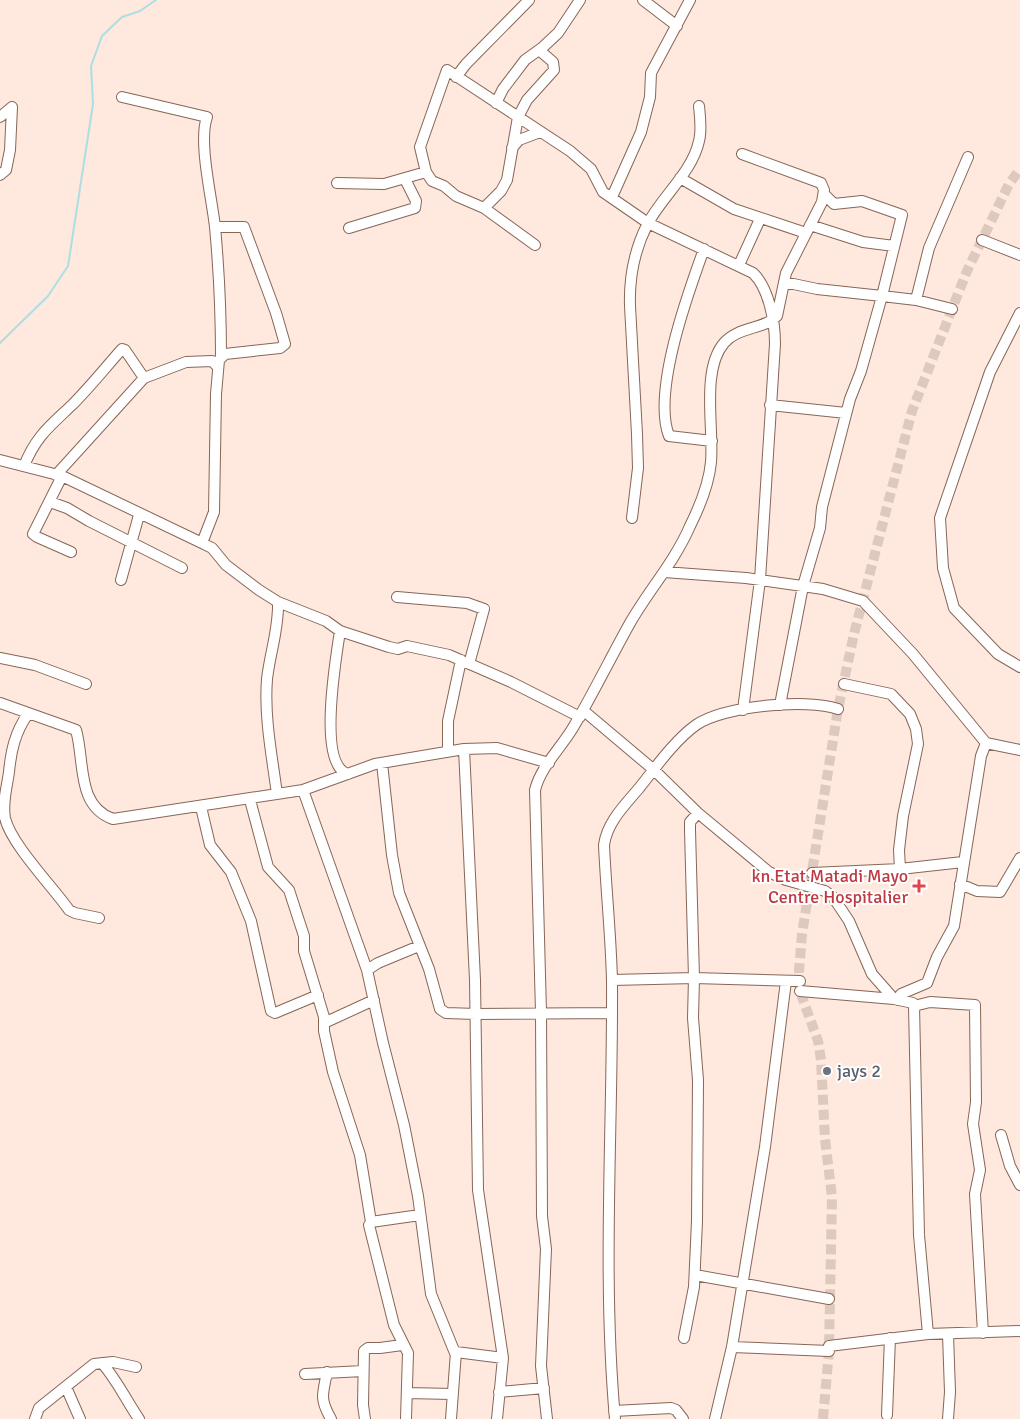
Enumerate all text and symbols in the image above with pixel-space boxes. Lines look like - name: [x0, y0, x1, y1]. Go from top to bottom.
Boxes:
- place label: kn Etat Matadi Mayo Centre Hospitalier: [752, 865, 908, 908]
- marker: kn Etat Matadi Mayo Centre Hospitalier: [912, 879, 926, 893]
- place label: jays 2: [837, 1060, 881, 1082]
- marker: jays 2: [821, 1065, 833, 1077]

